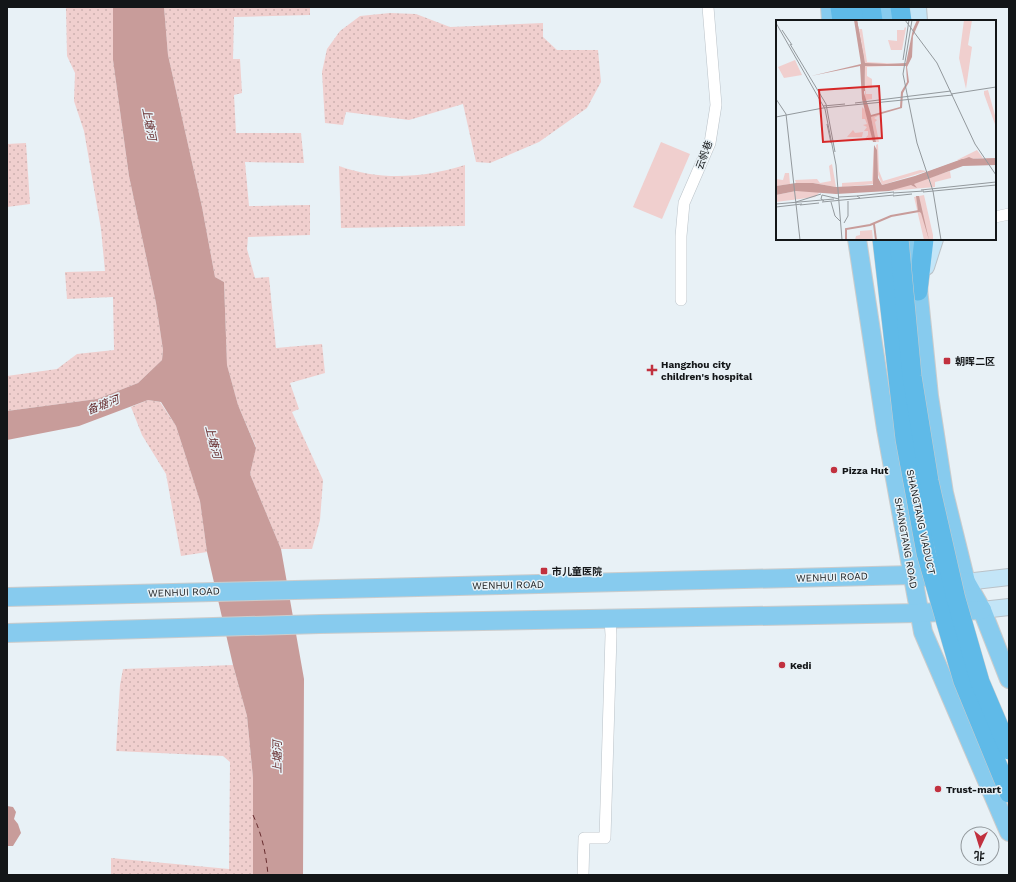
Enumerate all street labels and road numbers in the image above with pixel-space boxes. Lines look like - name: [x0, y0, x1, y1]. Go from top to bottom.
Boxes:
- street label: 云帆巷: [694, 139, 714, 171]
- street label: SHANGTANG VIADUCT: [904, 468, 938, 576]
- street label: SHANGTANG ROAD: [893, 497, 919, 589]
- street label: WENHUI ROAD: [796, 570, 868, 584]
- street label: WENHUI ROAD: [472, 579, 544, 591]
- street label: WENHUI ROAD: [148, 585, 220, 599]

